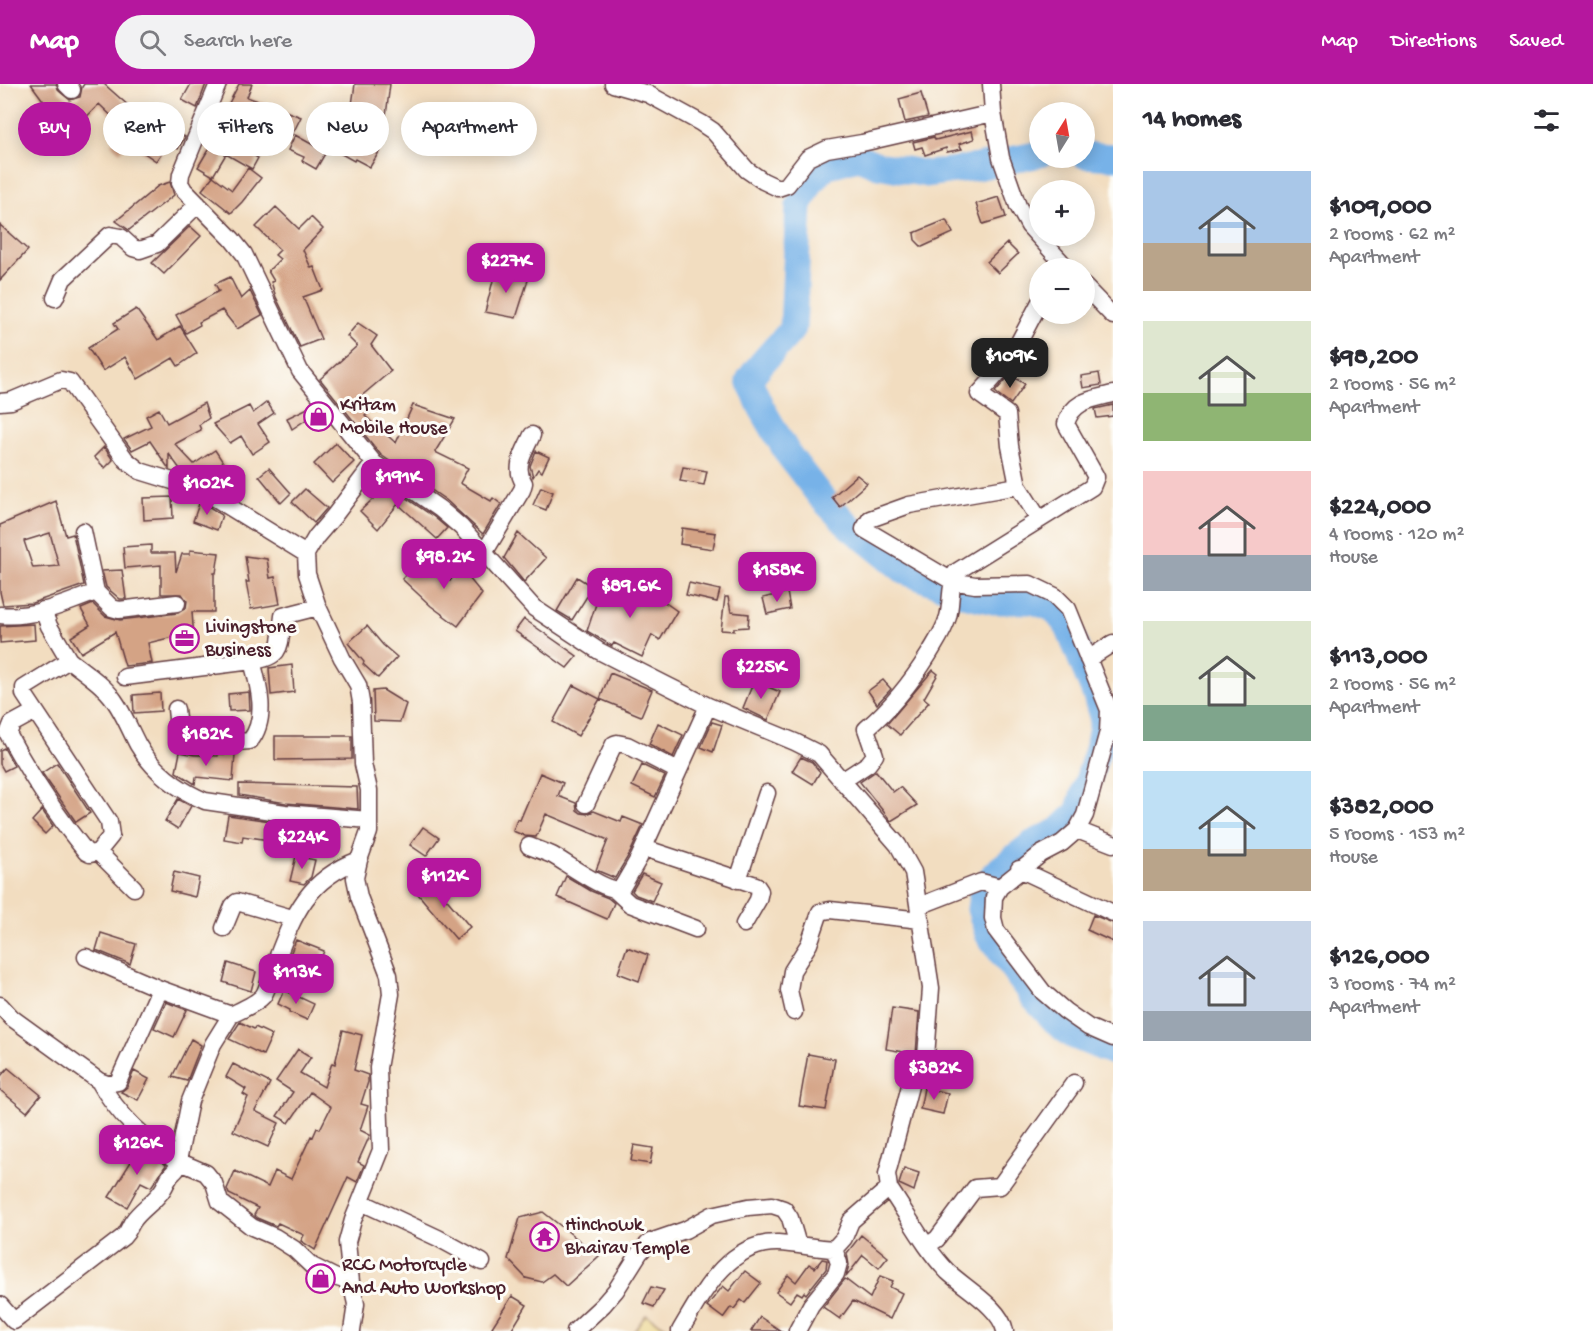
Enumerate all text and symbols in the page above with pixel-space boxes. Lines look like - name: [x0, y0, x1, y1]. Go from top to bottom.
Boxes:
- search box: [115, 15, 535, 69]
- text: Map: [30, 26, 79, 59]
- icon: search: [136, 26, 169, 59]
- text: Search here: [184, 29, 292, 55]
- text: Map: [1321, 30, 1358, 55]
- text: Directions: [1391, 30, 1476, 55]
- text: Saved: [1509, 30, 1563, 55]
- chip: Buy: [18, 102, 91, 156]
- chip: Rent: [103, 102, 185, 156]
- chip: Filters: [197, 102, 294, 156]
- chip: New: [306, 102, 389, 156]
- chip: Apartment: [401, 102, 537, 156]
- north arrow: [1029, 102, 1095, 168]
- map controls: [1029, 102, 1095, 324]
- icon: filters: [1530, 104, 1563, 137]
- text: 14 homes: [1143, 105, 1241, 136]
- button: +: [1029, 180, 1095, 246]
- text: $109,000: [1329, 193, 1431, 224]
- icon: home: [1191, 195, 1263, 267]
- text: 2 rooms · 62 m²: [1329, 224, 1456, 247]
- pin: $227K: [464, 243, 548, 294]
- text: Apartment: [1329, 247, 1419, 270]
- text: $227K: [481, 251, 531, 274]
- button: −: [1029, 258, 1095, 324]
- pin: $109K: [968, 338, 1052, 389]
- text: $98,200: [1329, 343, 1418, 374]
- icon: home: [1191, 345, 1263, 417]
- text: $109K: [985, 346, 1035, 369]
- text: 2 rooms · 56 m²: [1329, 374, 1456, 397]
- place label: Kritam Mobile House: [340, 395, 448, 441]
- text: Apartment: [1329, 397, 1419, 420]
- shop icon: Kritam Mobile House: [303, 401, 335, 433]
- pin: $191K: [356, 459, 440, 510]
- pin: $102K: [165, 465, 249, 516]
- text: $191K: [375, 467, 421, 490]
- text: $102K: [182, 473, 232, 496]
- text: $224,000: [1329, 493, 1431, 524]
- icon: home: [1191, 495, 1263, 567]
- text: 4 rooms · 120 m²: [1329, 524, 1464, 547]
- pin: $98.2K: [395, 539, 493, 590]
- text: $98.2K: [415, 547, 473, 570]
- text: House: [1329, 547, 1378, 570]
- pin: $158K: [735, 552, 819, 603]
- text: $158K: [752, 560, 802, 583]
- pin: $89.6K: [581, 568, 679, 619]
- text: $89.6K: [601, 576, 659, 599]
- place label: Livingstone Business: [204, 617, 297, 663]
- office icon: Livingstone Business: [168, 623, 200, 655]
- text: $113,000: [1329, 643, 1428, 674]
- icon: home: [1191, 645, 1263, 717]
- pin: $225K: [719, 649, 803, 700]
- text: $225K: [736, 657, 786, 680]
- text: 2 rooms · 56 m²: [1329, 674, 1456, 697]
- text: Apartment: [1329, 697, 1419, 720]
- pin: $182K: [164, 716, 248, 767]
- text: $182K: [182, 724, 230, 747]
- text: $382,000: [1329, 793, 1434, 824]
- icon: home: [1191, 795, 1263, 867]
- pin: $224K: [260, 819, 344, 870]
- text: 5 rooms · 153 m²: [1329, 824, 1465, 847]
- text: $224K: [277, 827, 327, 850]
- text: House: [1329, 847, 1378, 870]
- pin: $112K: [402, 858, 486, 909]
- text: $112K: [421, 866, 467, 889]
- text: $126,000: [1329, 943, 1430, 974]
- icon: home: [1191, 945, 1263, 1017]
- pin: $113K: [254, 954, 338, 1005]
- text: $113K: [273, 962, 319, 985]
- text: 3 rooms · 74 m²: [1329, 974, 1456, 997]
- text: Apartment: [1329, 997, 1419, 1020]
- pin: $382K: [892, 1050, 976, 1101]
- text: $382K: [908, 1058, 960, 1081]
- pin: $126K: [95, 1125, 179, 1176]
- text: $126K: [113, 1133, 161, 1156]
- place label: Hinchowk Bhairav Temple: [564, 1215, 691, 1261]
- temple icon: Hinchowk Bhairav Temple: [528, 1221, 560, 1253]
- place label: RCC Motorcycle And Auto Workshop: [342, 1255, 506, 1301]
- shop icon: RCC Motorcycle And Auto Workshop: [305, 1262, 337, 1294]

